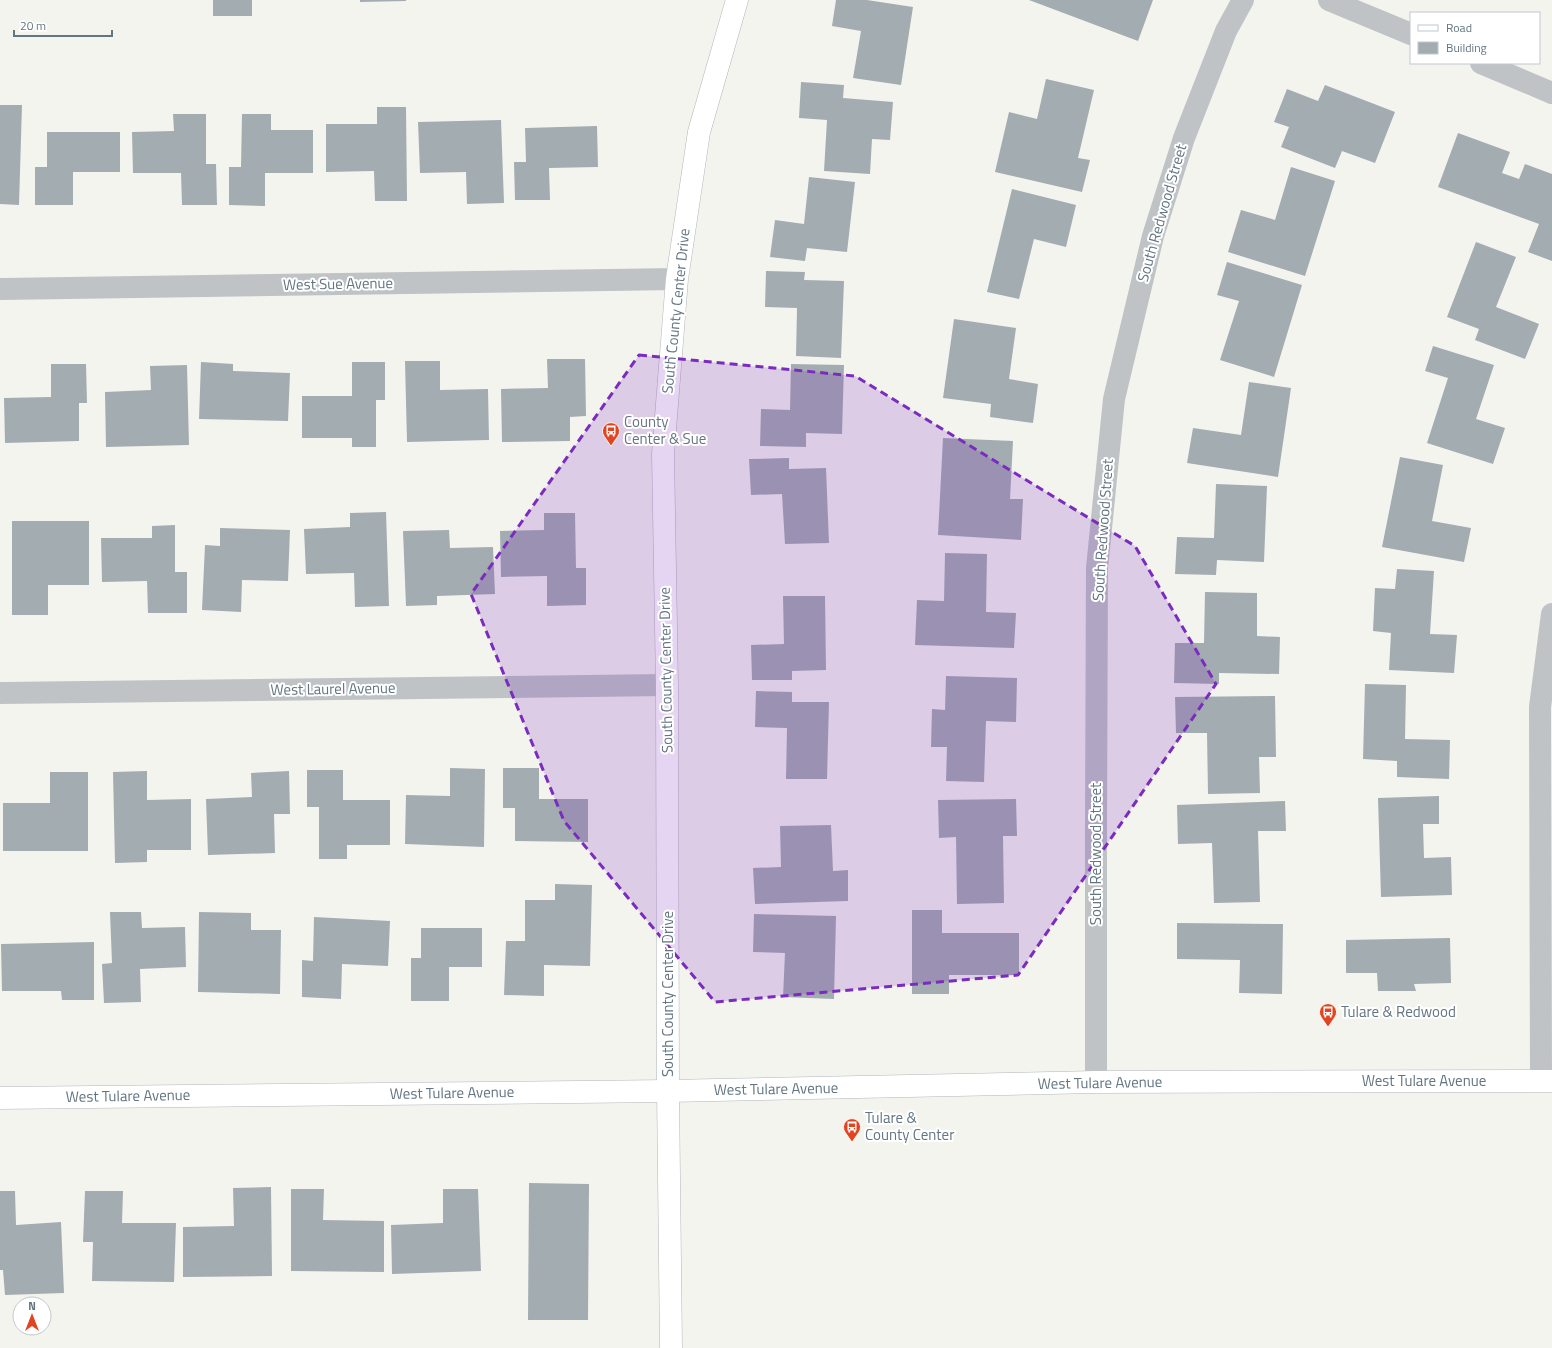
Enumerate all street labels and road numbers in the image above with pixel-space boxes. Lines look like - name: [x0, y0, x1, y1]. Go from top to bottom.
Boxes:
- street label: South Redwood Street: [1131, 141, 1192, 284]
- street label: South County Center Drive: [655, 227, 696, 395]
- street label: West Sue Avenue: [283, 271, 393, 296]
- street label: South Redwood Street: [1086, 457, 1119, 602]
- street label: South County Center Drive: [653, 587, 678, 753]
- street label: West Laurel Avenue: [270, 676, 396, 701]
- street label: South Redwood Street: [1084, 782, 1107, 925]
- street label: South County Center Drive: [656, 911, 679, 1077]
- street label: West Tulare Avenue: [1362, 1069, 1486, 1092]
- street label: West Tulare Avenue: [1038, 1070, 1162, 1095]
- street label: West Tulare Avenue: [714, 1076, 838, 1101]
- street label: West Tulare Avenue: [390, 1080, 514, 1105]
- street label: West Tulare Avenue: [66, 1083, 190, 1108]

